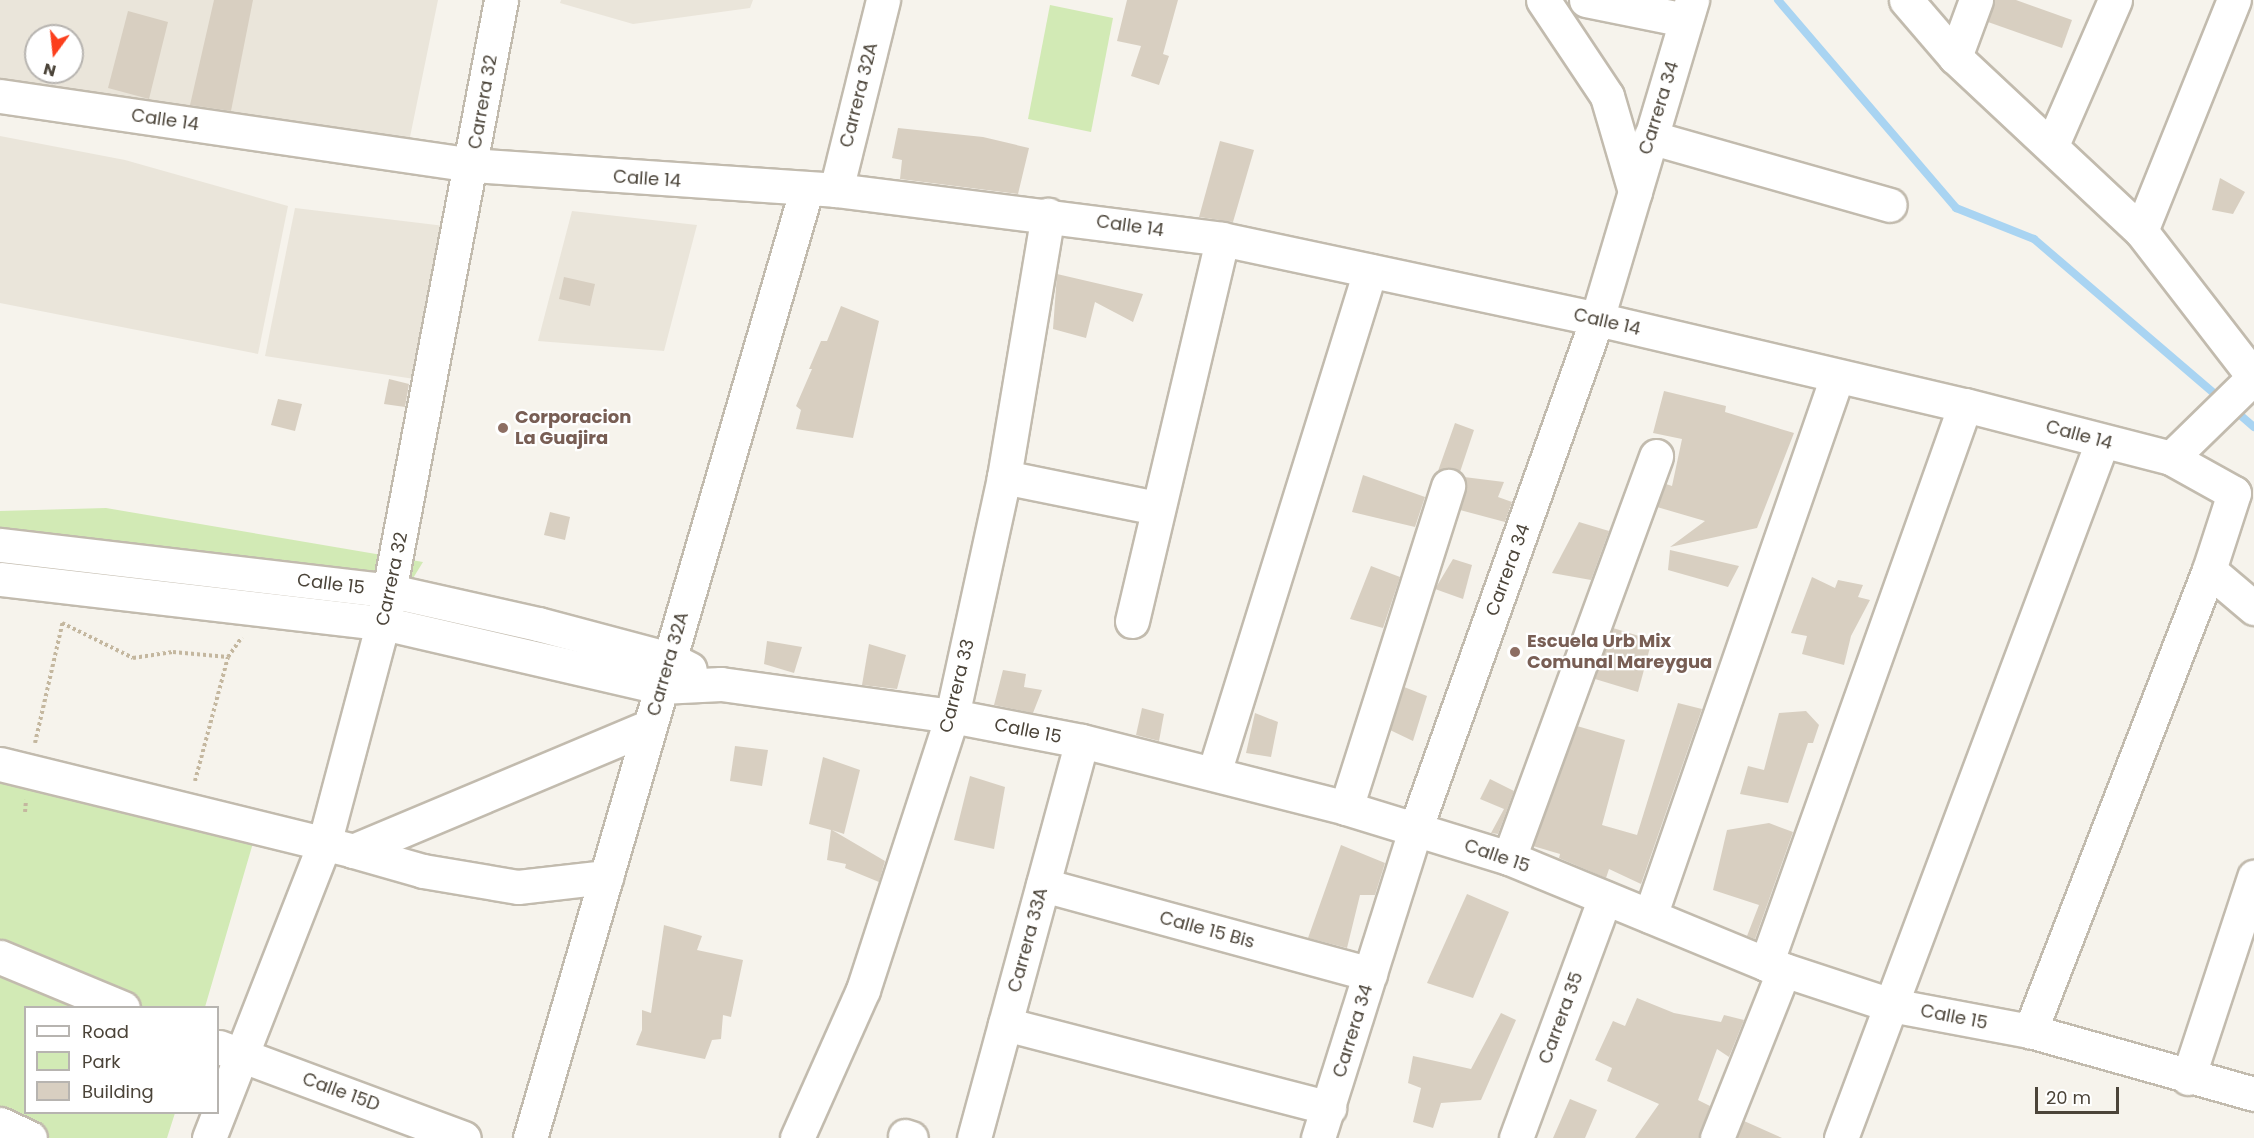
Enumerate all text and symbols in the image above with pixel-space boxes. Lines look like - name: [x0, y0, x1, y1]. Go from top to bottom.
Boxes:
- north arrow: [24, 24, 84, 84]
- street label: Carrera 32A: [836, 40, 882, 150]
- street label: Carrera 32: [464, 53, 502, 151]
- text: N: [41, 57, 59, 83]
- street label: Carrera 34: [1635, 59, 1683, 157]
- street label: Calle 14: [130, 105, 200, 135]
- street label: Calle 14: [612, 166, 682, 192]
- street label: Calle 14: [1095, 211, 1165, 241]
- street label: Calle 14: [1571, 304, 1643, 340]
- place label: Corporacion La Guajira: [515, 407, 631, 450]
- street label: Calle 14: [2043, 416, 2115, 454]
- marker: Corporacion La Guajira: [496, 421, 510, 435]
- street label: Carrera 34: [1481, 521, 1535, 619]
- street label: Carrera 32: [372, 530, 412, 628]
- street label: Calle 15: [296, 569, 366, 599]
- street label: Carrera 32A: [643, 609, 693, 719]
- place label: Escuela Urb Mix Comunal Mareygua: [1527, 631, 1712, 674]
- street label: Carrera 33: [935, 637, 979, 735]
- marker: Escuela Urb Mix Comunal Mareygua: [1508, 645, 1522, 659]
- street label: Calle 15: [993, 714, 1063, 748]
- street label: Calle 15: [1461, 835, 1533, 877]
- street label: Carrera 33A: [1004, 885, 1052, 995]
- street label: Calle 15 Bis: [1157, 907, 1257, 953]
- street label: Carrera 35: [1534, 969, 1588, 1067]
- street label: Carrera 34: [1329, 982, 1377, 1080]
- street label: Calle 15: [1919, 1000, 1989, 1034]
- legend: [24, 1006, 219, 1114]
- text: Road: [82, 1019, 129, 1044]
- text: Park: [82, 1049, 121, 1074]
- street label: Calle 15D: [299, 1068, 383, 1116]
- scale bar: [2038, 1075, 2122, 1113]
- text: Building: [82, 1079, 154, 1104]
- text: 20 m: [2046, 1085, 2091, 1110]

